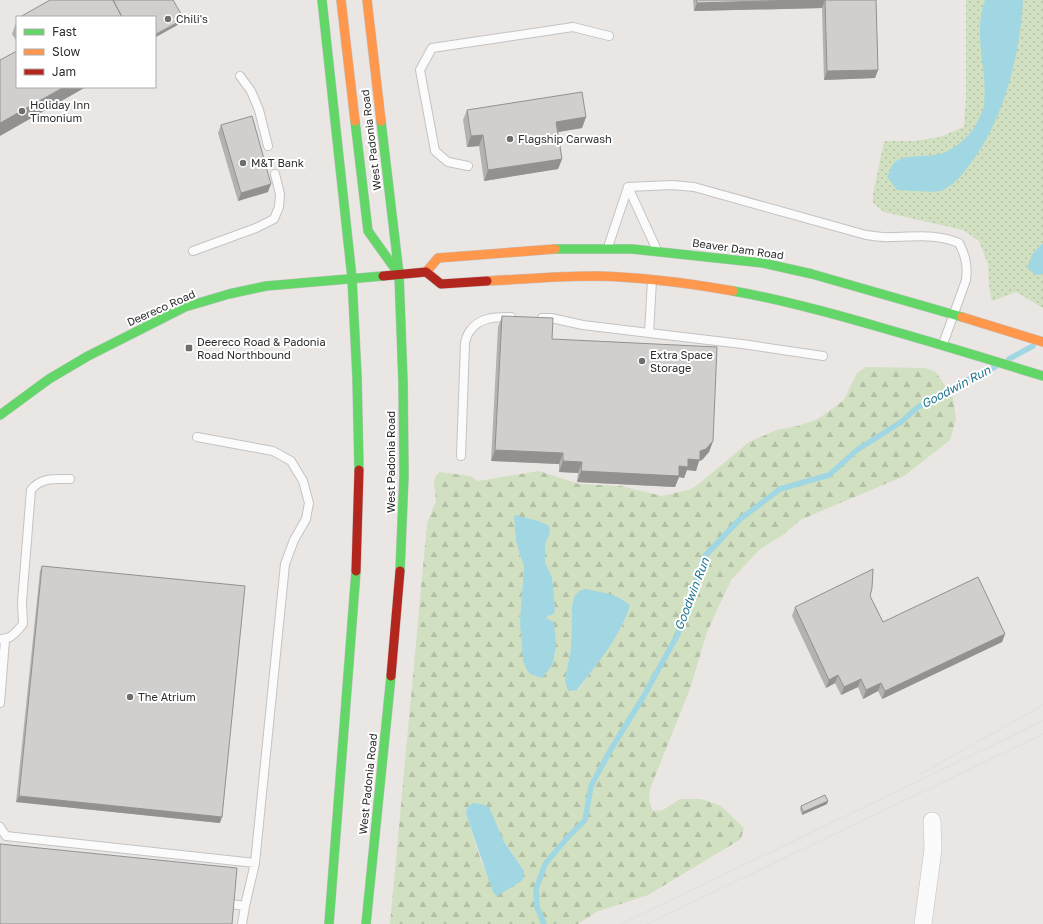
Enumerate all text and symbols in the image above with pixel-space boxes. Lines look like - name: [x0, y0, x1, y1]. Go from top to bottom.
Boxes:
- place label: Chili's: [176, 12, 208, 25]
- marker: Chili's: [163, 14, 173, 24]
- legend: [16, 16, 156, 88]
- text: Fast: [52, 24, 77, 39]
- text: Slow: [52, 44, 80, 59]
- text: Jam: [52, 64, 76, 79]
- street label: West Padonia Road: [358, 89, 383, 191]
- place label: Holiday Inn Timonium: [30, 98, 90, 124]
- marker: Holiday Inn Timonium: [17, 106, 27, 116]
- place label: Flagship Carwash: [518, 132, 612, 145]
- marker: Flagship Carwash: [505, 134, 515, 144]
- place label: M&T Bank: [251, 156, 304, 169]
- marker: M&T Bank: [238, 158, 248, 168]
- street label: Beaver Dam Road: [691, 236, 785, 261]
- street label: Deereco Road: [125, 287, 197, 328]
- place label: Deereco Road & Padonia Road Northbound: [197, 335, 326, 361]
- marker: Deereco Road & Padonia Road Northbound: [184, 343, 194, 353]
- place label: Extra Space Storage: [650, 348, 713, 374]
- marker: Extra Space Storage: [637, 356, 647, 366]
- water label: Goodwin Run: [919, 362, 993, 411]
- street label: West Padonia Road: [384, 411, 397, 513]
- water label: Goodwin Run: [671, 555, 712, 632]
- place label: The Atrium: [138, 690, 196, 703]
- marker: The Atrium: [125, 692, 135, 702]
- street label: West Padonia Road: [356, 733, 379, 835]

